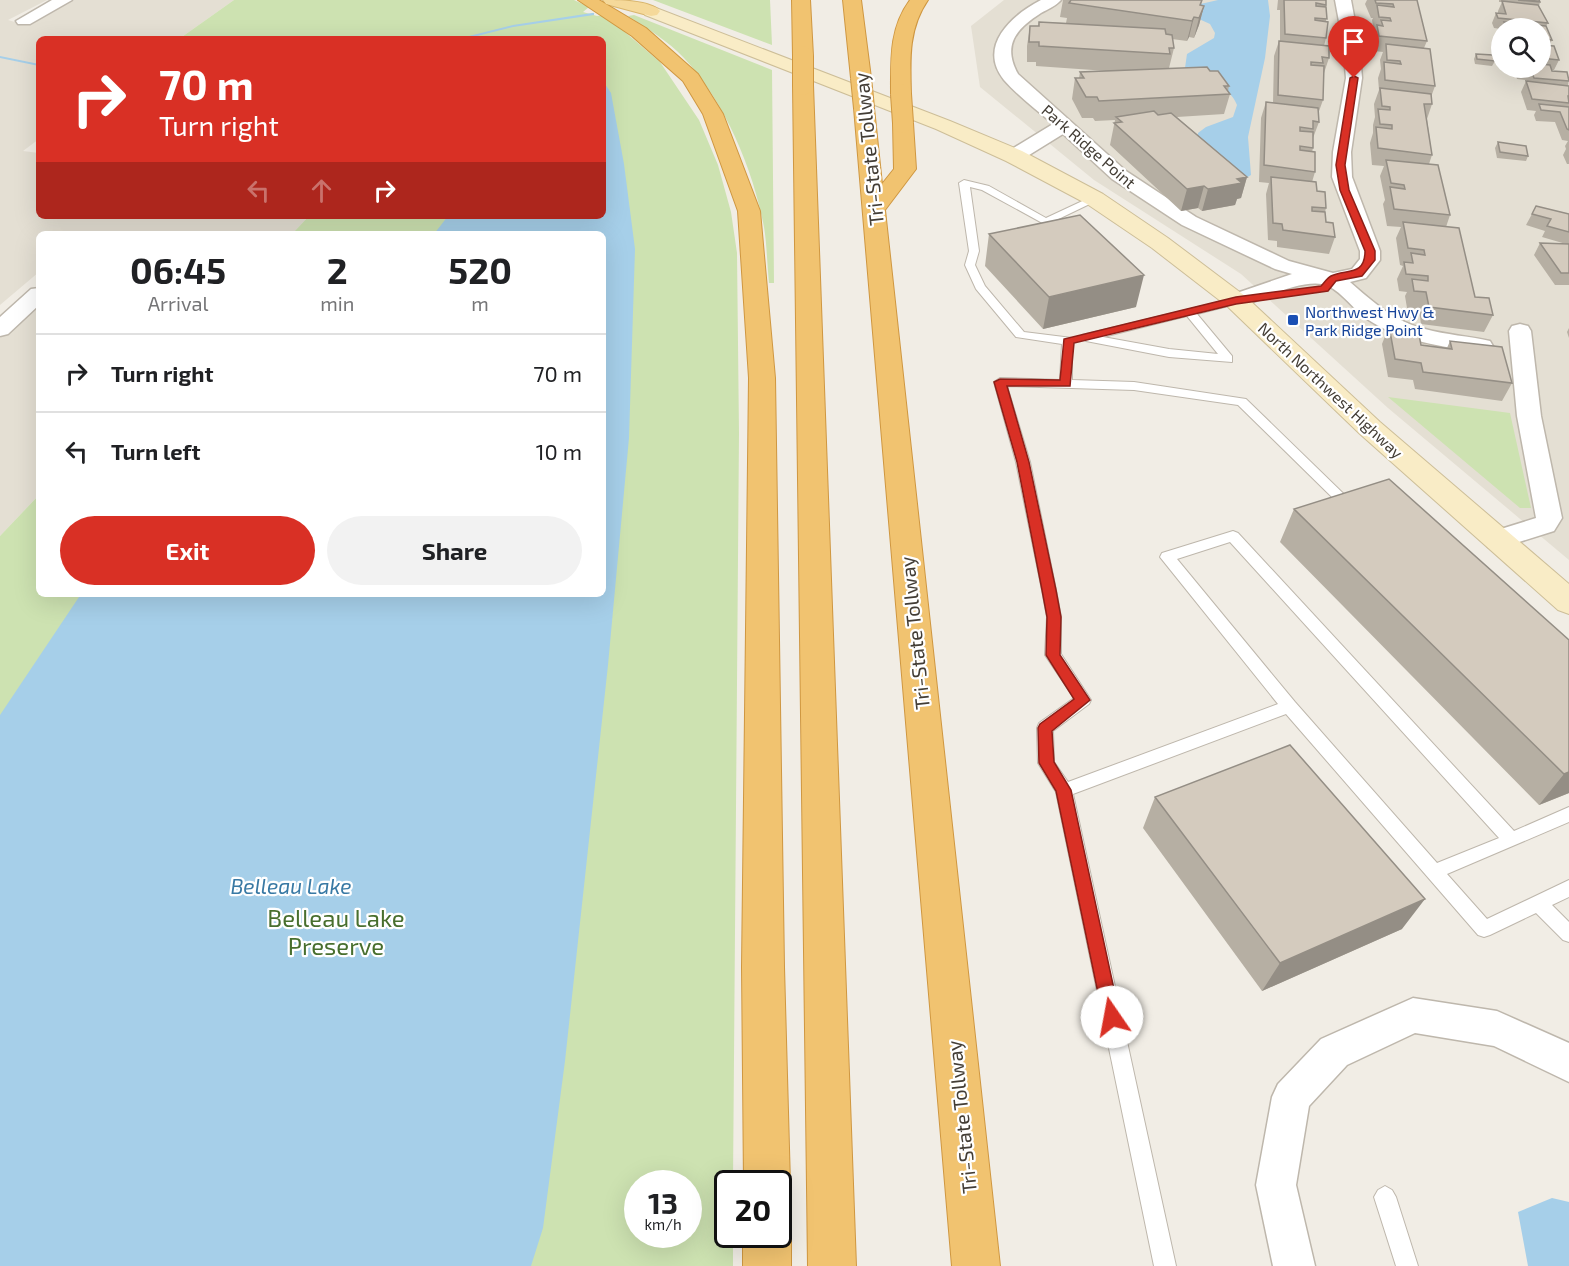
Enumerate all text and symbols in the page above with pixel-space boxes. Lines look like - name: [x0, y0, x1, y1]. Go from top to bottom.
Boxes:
- pin: [1328, 16, 1379, 78]
- map controls: [1491, 18, 1551, 78]
- button: search: [1491, 18, 1551, 78]
- icon: arrive: [1337, 25, 1370, 58]
- text: 70 m: [159, 58, 254, 108]
- icon: right: [60, 60, 138, 138]
- street label: Tri-State Tollway: [848, 71, 888, 227]
- street label: Park Ridge Point: [1038, 100, 1140, 192]
- text: Turn right: [159, 109, 279, 141]
- icon: left: [242, 174, 275, 207]
- icon: ahead: [305, 174, 338, 207]
- icon: right: [368, 174, 401, 207]
- text: 06:45: [130, 248, 226, 291]
- text: 2: [327, 248, 348, 291]
- text: 520: [448, 248, 512, 291]
- text: Arrival: [148, 291, 209, 315]
- text: min: [320, 291, 354, 315]
- text: m: [471, 291, 489, 315]
- place label: Northwest Hwy & Park Ridge Point: [1305, 302, 1435, 339]
- marker: Northwest Hwy & Park Ridge Point: [1286, 313, 1300, 327]
- street label: North Northwest Highway: [1255, 318, 1408, 462]
- icon: right: [60, 357, 93, 390]
- text: Turn right: [111, 360, 213, 386]
- text: 70 m: [533, 360, 582, 386]
- icon: left: [60, 435, 93, 468]
- text: Turn left: [111, 438, 200, 464]
- text: 10 m: [536, 438, 582, 464]
- button: Exit: [60, 516, 315, 585]
- button: Share: [327, 516, 582, 585]
- street label: Tri-State Tollway: [894, 555, 934, 711]
- water label: Belleau Lake: [230, 873, 352, 898]
- park label: Belleau Lake Preserve: [267, 903, 405, 960]
- position arrow: [1080, 985, 1144, 1049]
- street label: Tri-State Tollway: [941, 1039, 981, 1195]
- speed limit sign: 20: [714, 1170, 792, 1248]
- text: 13: [648, 1184, 678, 1220]
- text: km/h: [644, 1215, 682, 1233]

